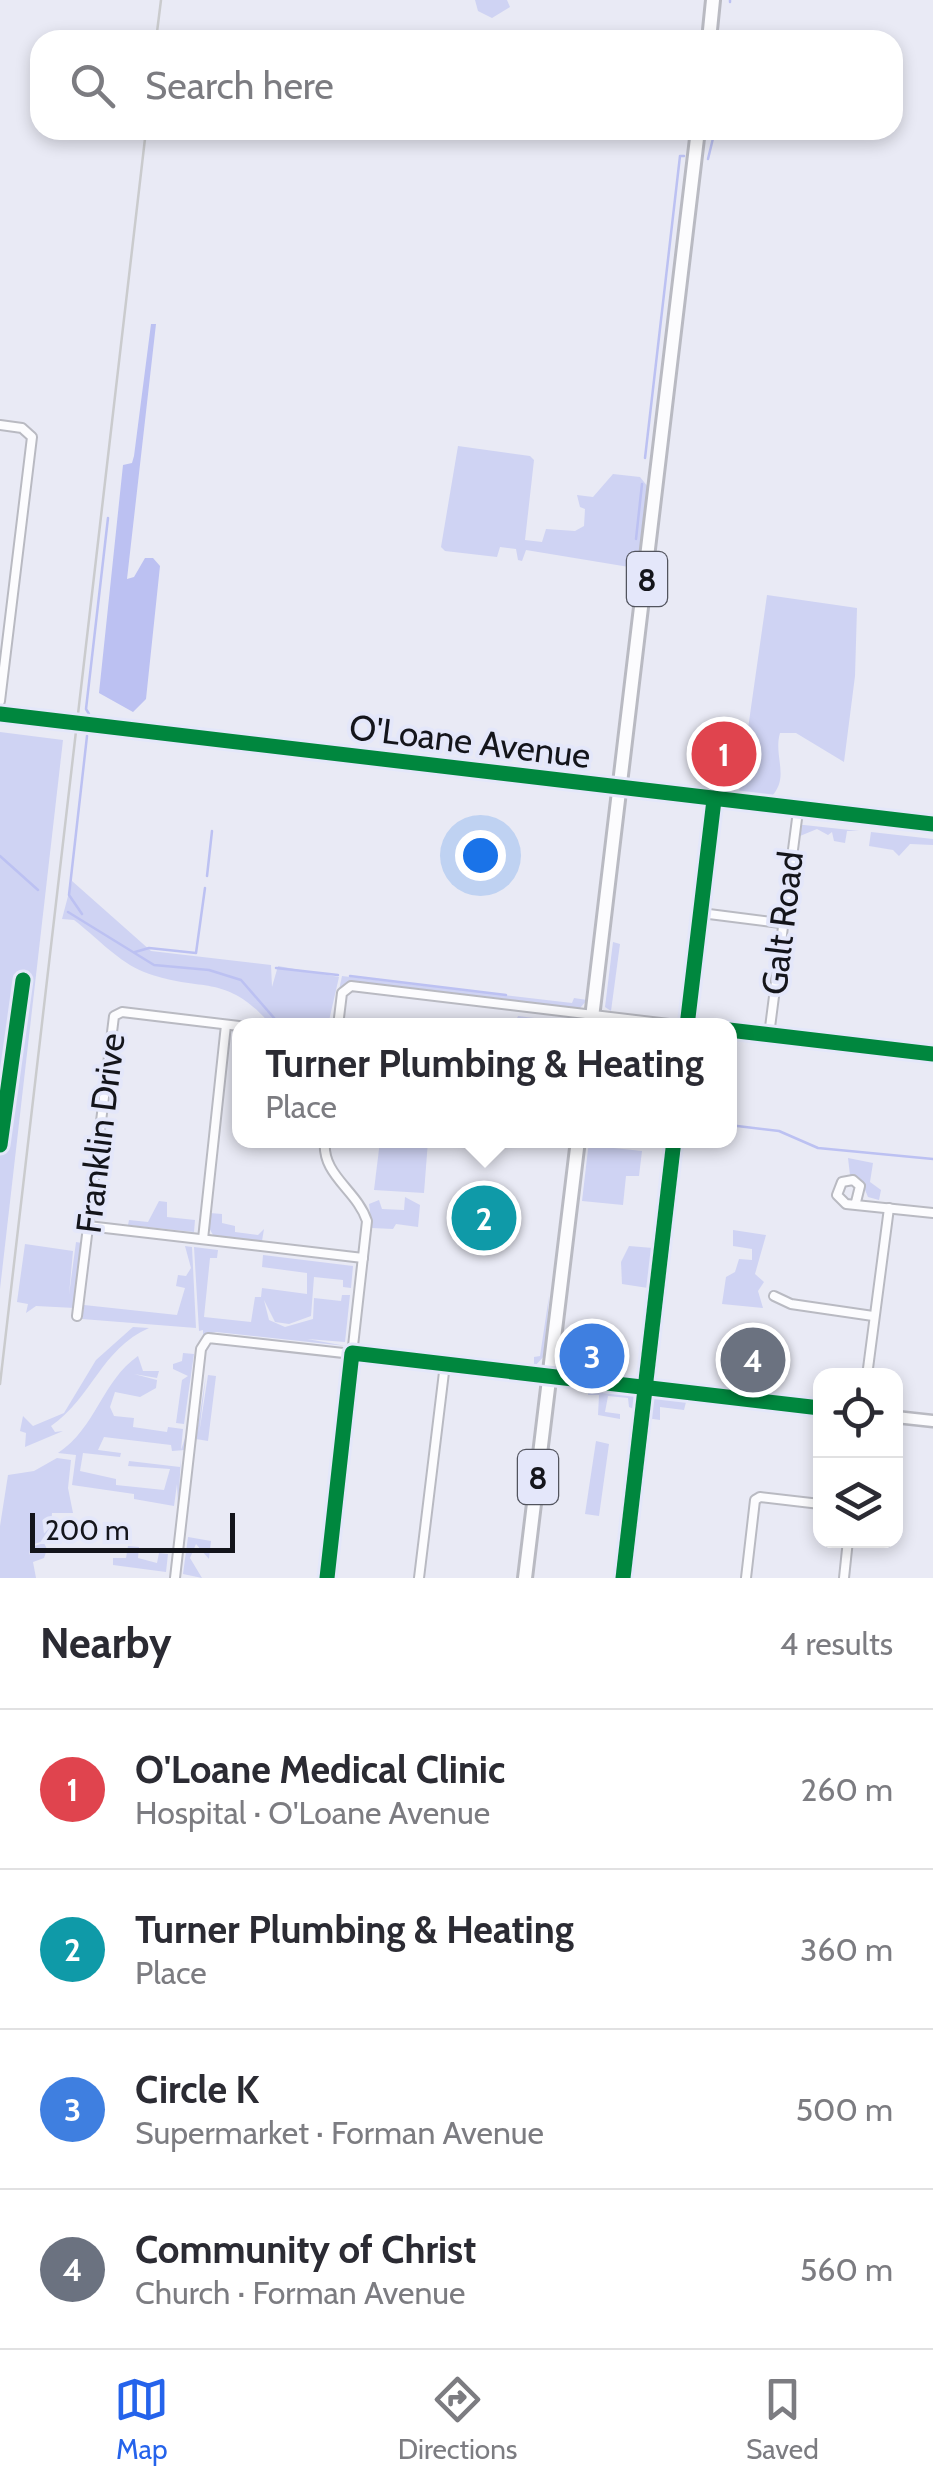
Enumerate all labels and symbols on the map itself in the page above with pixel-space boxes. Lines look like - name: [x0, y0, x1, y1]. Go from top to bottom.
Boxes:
- road number: 8: [627, 552, 667, 606]
- street label: O'Loane Avenue: [347, 705, 593, 777]
- pin: 1: [692, 716, 756, 792]
- your location: [455, 830, 506, 881]
- street label: Galt Road: [752, 849, 812, 997]
- street label: Franklin Drive: [66, 1031, 134, 1235]
- pin: 2: [452, 1180, 516, 1256]
- pin: 3: [560, 1318, 624, 1394]
- pin: 4: [720, 1322, 786, 1398]
- road number: 8: [518, 1450, 558, 1504]
- scale bar: [30, 1508, 235, 1552]

